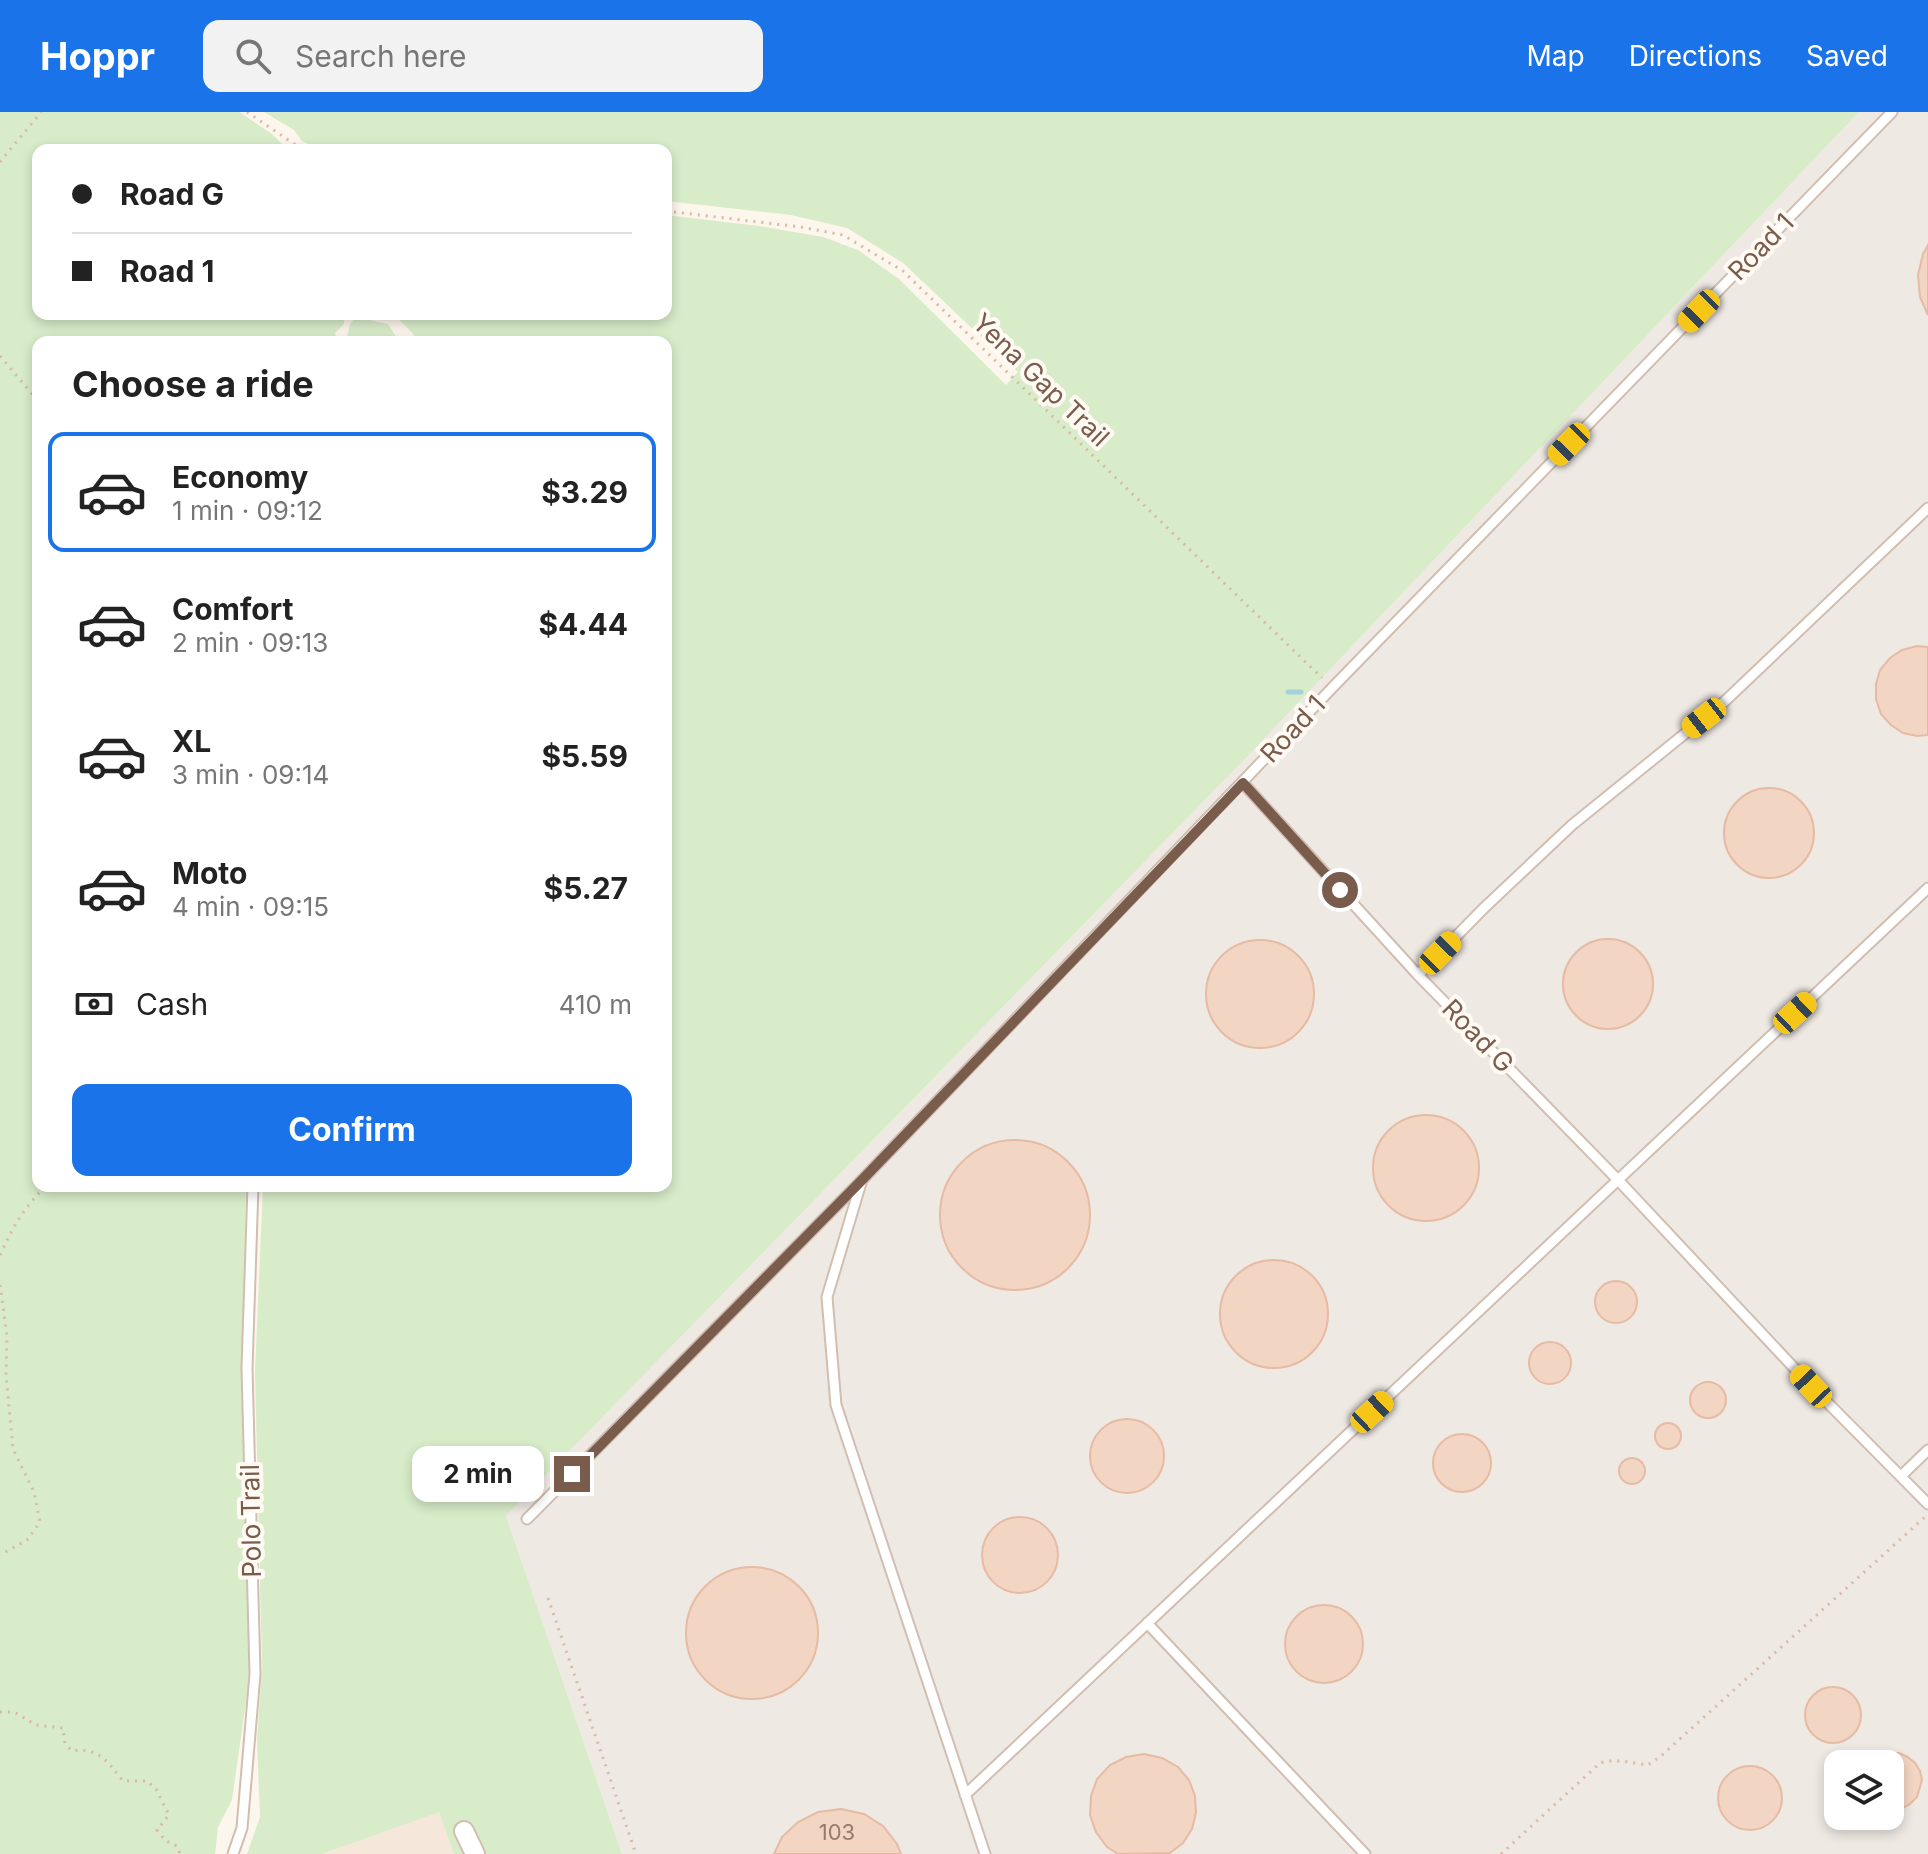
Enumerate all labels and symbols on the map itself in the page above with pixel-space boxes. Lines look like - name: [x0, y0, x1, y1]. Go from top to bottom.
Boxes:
- street label: Road 1: [1721, 207, 1800, 286]
- car: [1674, 285, 1724, 337]
- street label: Yena Gap Trail: [967, 307, 1116, 452]
- car: [1544, 418, 1594, 470]
- street label: Road 1: [1254, 689, 1331, 769]
- car: [1678, 694, 1730, 742]
- route start: [1322, 872, 1358, 908]
- car: [1415, 927, 1465, 979]
- car: [1769, 988, 1821, 1038]
- street label: Road G: [1436, 993, 1521, 1079]
- car: [1786, 1360, 1836, 1412]
- car: [1346, 1387, 1398, 1437]
- callout: 2 min: [412, 1446, 544, 1502]
- route end: [554, 1456, 590, 1492]
- street label: Polo Trail: [234, 1464, 267, 1578]
- house number: 103: [819, 1819, 855, 1845]

